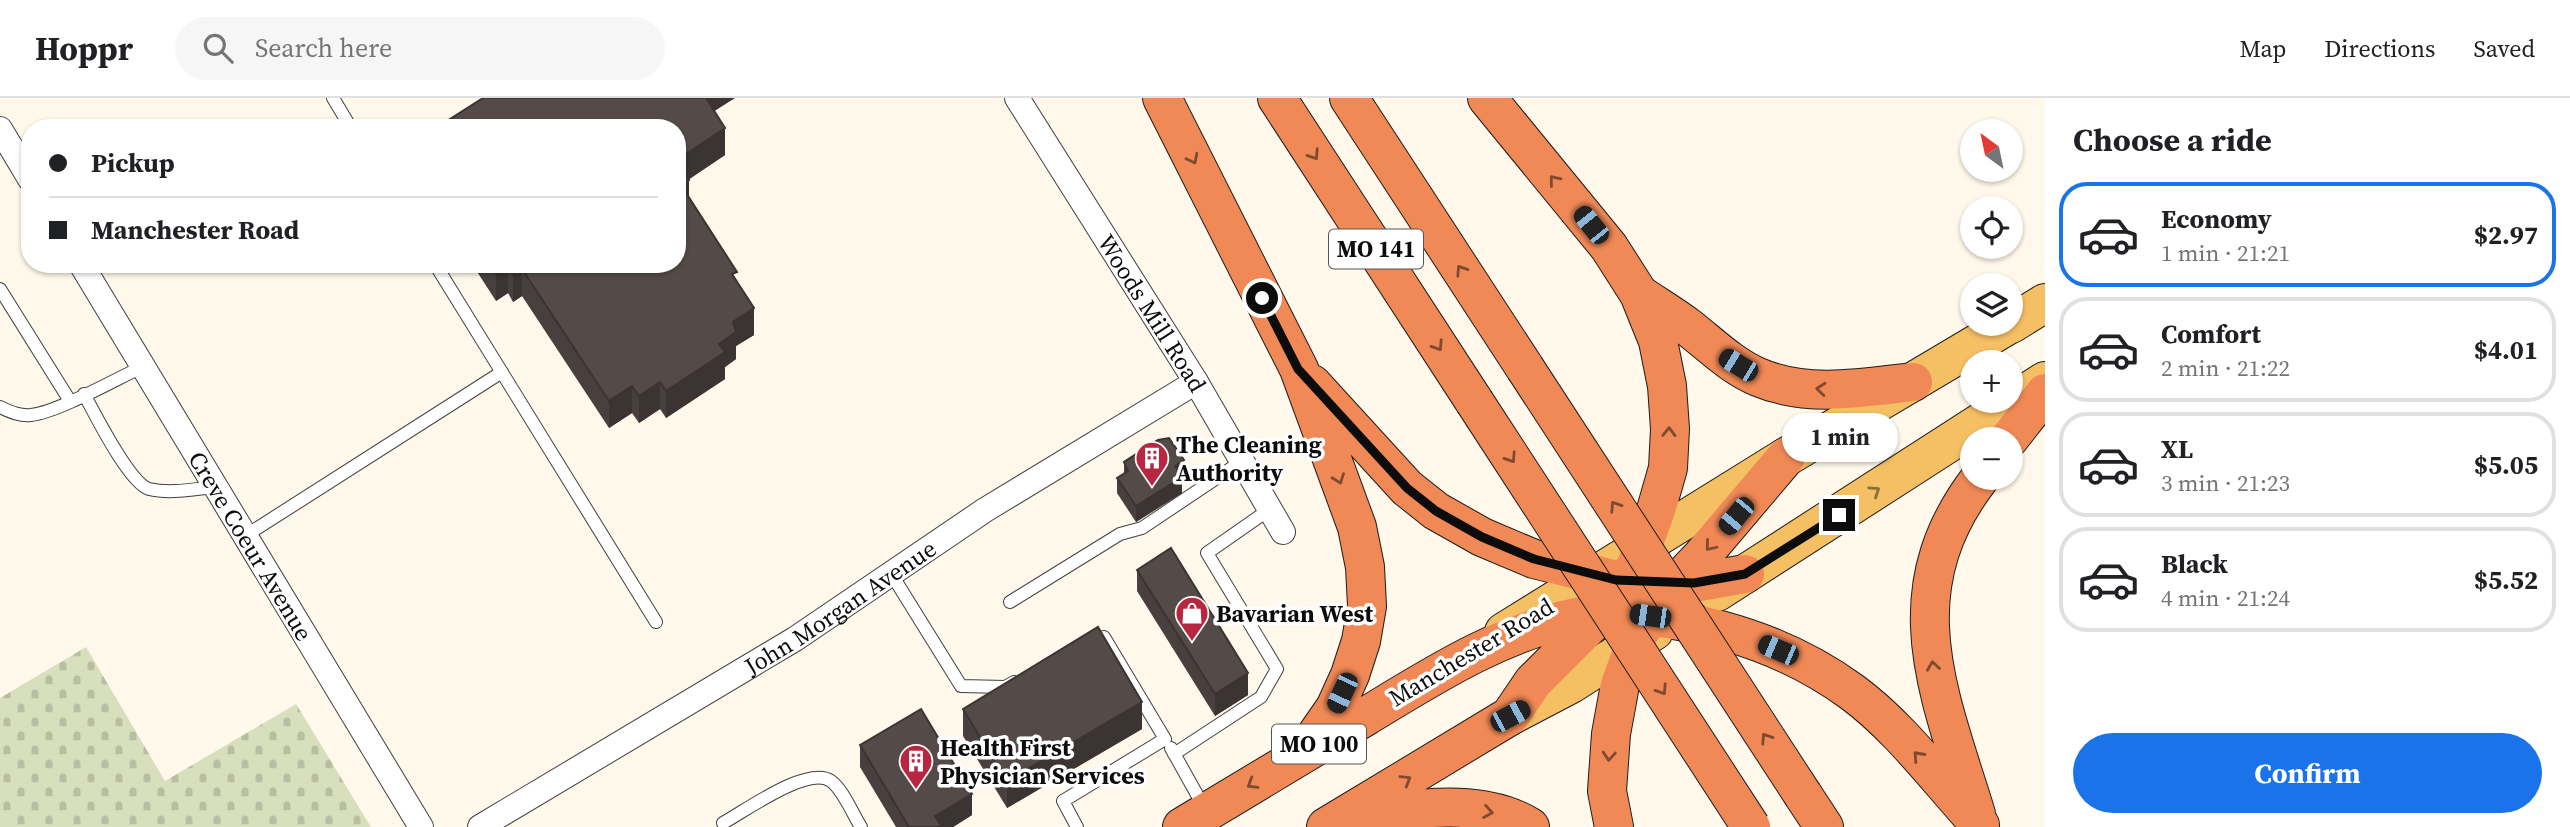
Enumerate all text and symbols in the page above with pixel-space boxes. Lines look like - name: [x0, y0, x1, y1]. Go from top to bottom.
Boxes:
- search box: [175, 17, 665, 80]
- text: Hoppr: [35, 26, 133, 71]
- icon: search: [199, 29, 237, 67]
- text: Search here: [255, 30, 392, 66]
- text: Map: [2239, 32, 2286, 65]
- text: Directions: [2324, 32, 2435, 65]
- text: Saved: [2473, 32, 2535, 65]
- text: Choose a ride: [2073, 118, 2272, 162]
- north arrow: [1960, 119, 2023, 182]
- map controls: [1960, 119, 2023, 490]
- text: Pickup: [91, 145, 175, 181]
- one-way arrow: [1306, 148, 1319, 161]
- one-way arrow: [1184, 152, 1198, 164]
- one-way arrow: [1550, 176, 1563, 188]
- button: locate: [1960, 196, 2023, 259]
- text: Economy: [2161, 201, 2272, 237]
- car: [1570, 202, 1613, 248]
- icon: car: [2077, 203, 2140, 266]
- text: Manchester Road: [91, 212, 299, 248]
- text: $2.97: [2474, 217, 2538, 253]
- street label: Woods Mill Road: [1090, 228, 1215, 398]
- road number: MO 141: [1329, 230, 1423, 268]
- text: 1 min · 21:21: [2161, 237, 2290, 269]
- one-way arrow: [1456, 265, 1469, 278]
- button: layers: [1960, 273, 2023, 336]
- route start: [1246, 282, 1278, 314]
- text: Comfort: [2161, 316, 2261, 352]
- icon: car: [2077, 318, 2140, 381]
- text: $4.01: [2474, 332, 2538, 368]
- one-way arrow: [1430, 338, 1443, 351]
- car: [1715, 345, 1762, 385]
- button: +: [1960, 350, 2023, 413]
- text: 2 min · 21:22: [2161, 352, 2290, 384]
- one-way arrow: [1815, 382, 1827, 397]
- callout: 1 min: [1781, 414, 1897, 462]
- text: 1 min: [1810, 421, 1870, 453]
- one-way arrow: [1661, 426, 1677, 437]
- button: −: [1960, 427, 2023, 490]
- place label: The Cleaning Authority: [1176, 428, 1322, 489]
- text: XL: [2161, 431, 2193, 467]
- icon: car: [2077, 433, 2140, 496]
- building icon: The Cleaning Authority: [1133, 439, 1171, 488]
- street label: Creve Coeur Avenue: [181, 445, 321, 647]
- text: $5.05: [2474, 447, 2538, 483]
- one-way arrow: [1503, 450, 1516, 463]
- text: 3 min · 21:23: [2161, 467, 2290, 499]
- one-way arrow: [1331, 473, 1345, 485]
- one-way arrow: [1867, 487, 1880, 499]
- car: [1715, 493, 1758, 539]
- route end: [1823, 499, 1855, 531]
- one-way arrow: [1610, 501, 1623, 514]
- street label: John Morgan Avenue: [737, 532, 942, 683]
- one-way arrow: [1706, 538, 1718, 551]
- text: Black: [2161, 546, 2228, 582]
- icon: car: [2077, 548, 2140, 611]
- text: $5.52: [2474, 562, 2538, 598]
- text: 4 min · 21:24: [2161, 582, 2290, 614]
- street label: Manchester Road: [1383, 590, 1560, 714]
- shop icon: Bavarian West: [1173, 594, 1211, 643]
- place label: Bavarian West: [1216, 597, 1373, 630]
- car: [1628, 603, 1673, 629]
- car: [1755, 632, 1802, 668]
- one-way arrow: [1925, 660, 1940, 672]
- car: [1324, 670, 1361, 716]
- one-way arrow: [1654, 682, 1666, 695]
- car: [1487, 697, 1534, 735]
- road number: MO 100: [1272, 724, 1366, 764]
- place label: Health First Physician Services: [940, 731, 1145, 792]
- one-way arrow: [1761, 732, 1774, 745]
- button: Confirm: [2073, 733, 2542, 813]
- building icon: Health First Physician Services: [897, 742, 935, 791]
- one-way arrow: [1602, 751, 1617, 762]
- one-way arrow: [1914, 752, 1926, 765]
- one-way arrow: [1398, 775, 1411, 788]
- one-way arrow: [1246, 776, 1259, 789]
- one-way arrow: [1482, 804, 1494, 819]

